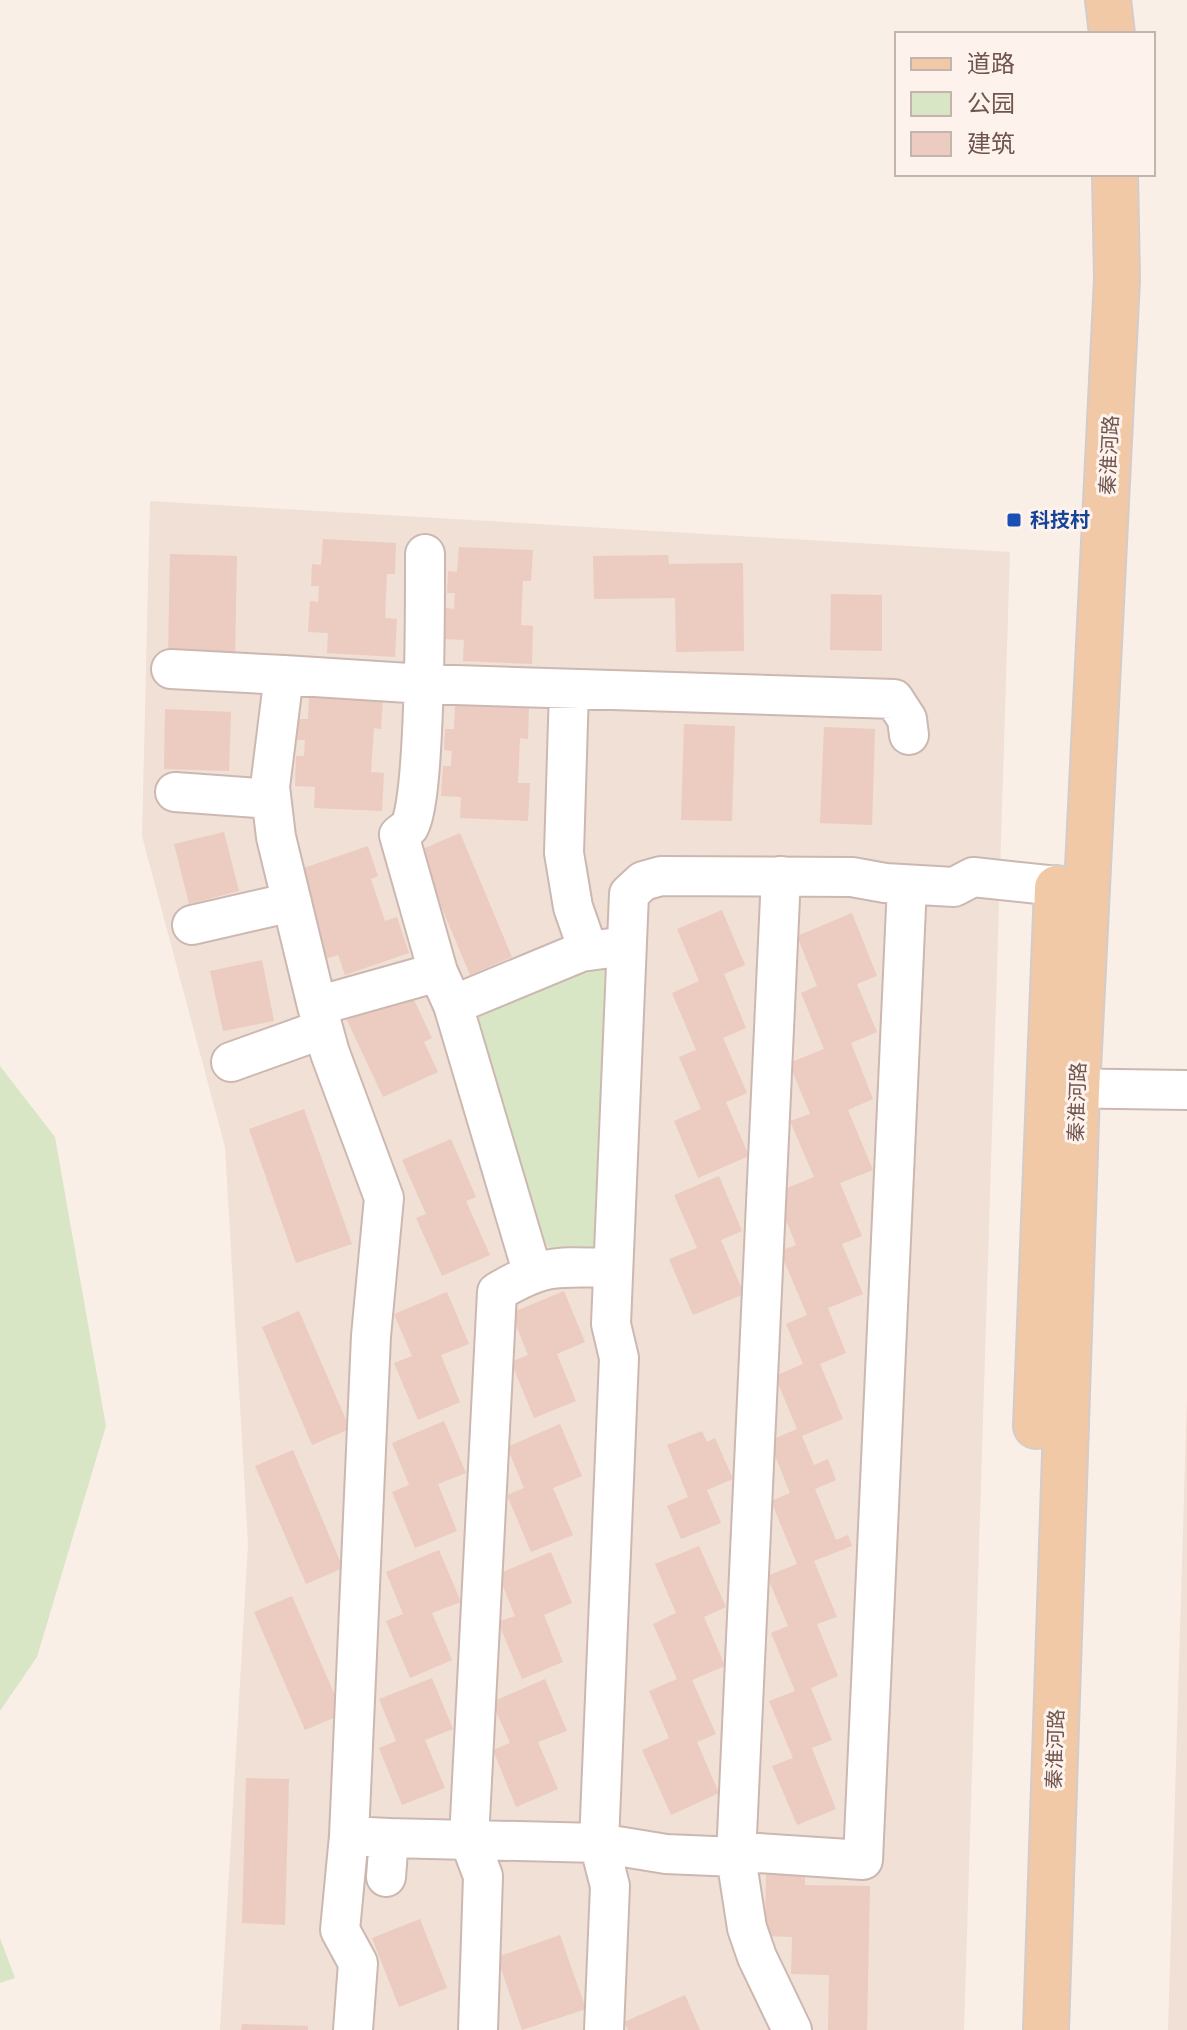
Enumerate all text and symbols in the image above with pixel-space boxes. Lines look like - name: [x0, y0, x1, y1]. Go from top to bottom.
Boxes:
- legend: [895, 32, 1155, 176]
- text: 道路: [967, 51, 1015, 81]
- text: 公园: [967, 91, 1015, 121]
- text: 建筑: [967, 131, 1015, 161]
- street label: 秦淮河路: [1096, 414, 1126, 496]
- place label: 科技村: [1030, 509, 1090, 535]
- marker: 科技村: [1005, 511, 1023, 529]
- street label: 秦淮河路: [1065, 1062, 1093, 1142]
- street label: 秦淮河路: [1043, 1709, 1071, 1789]

